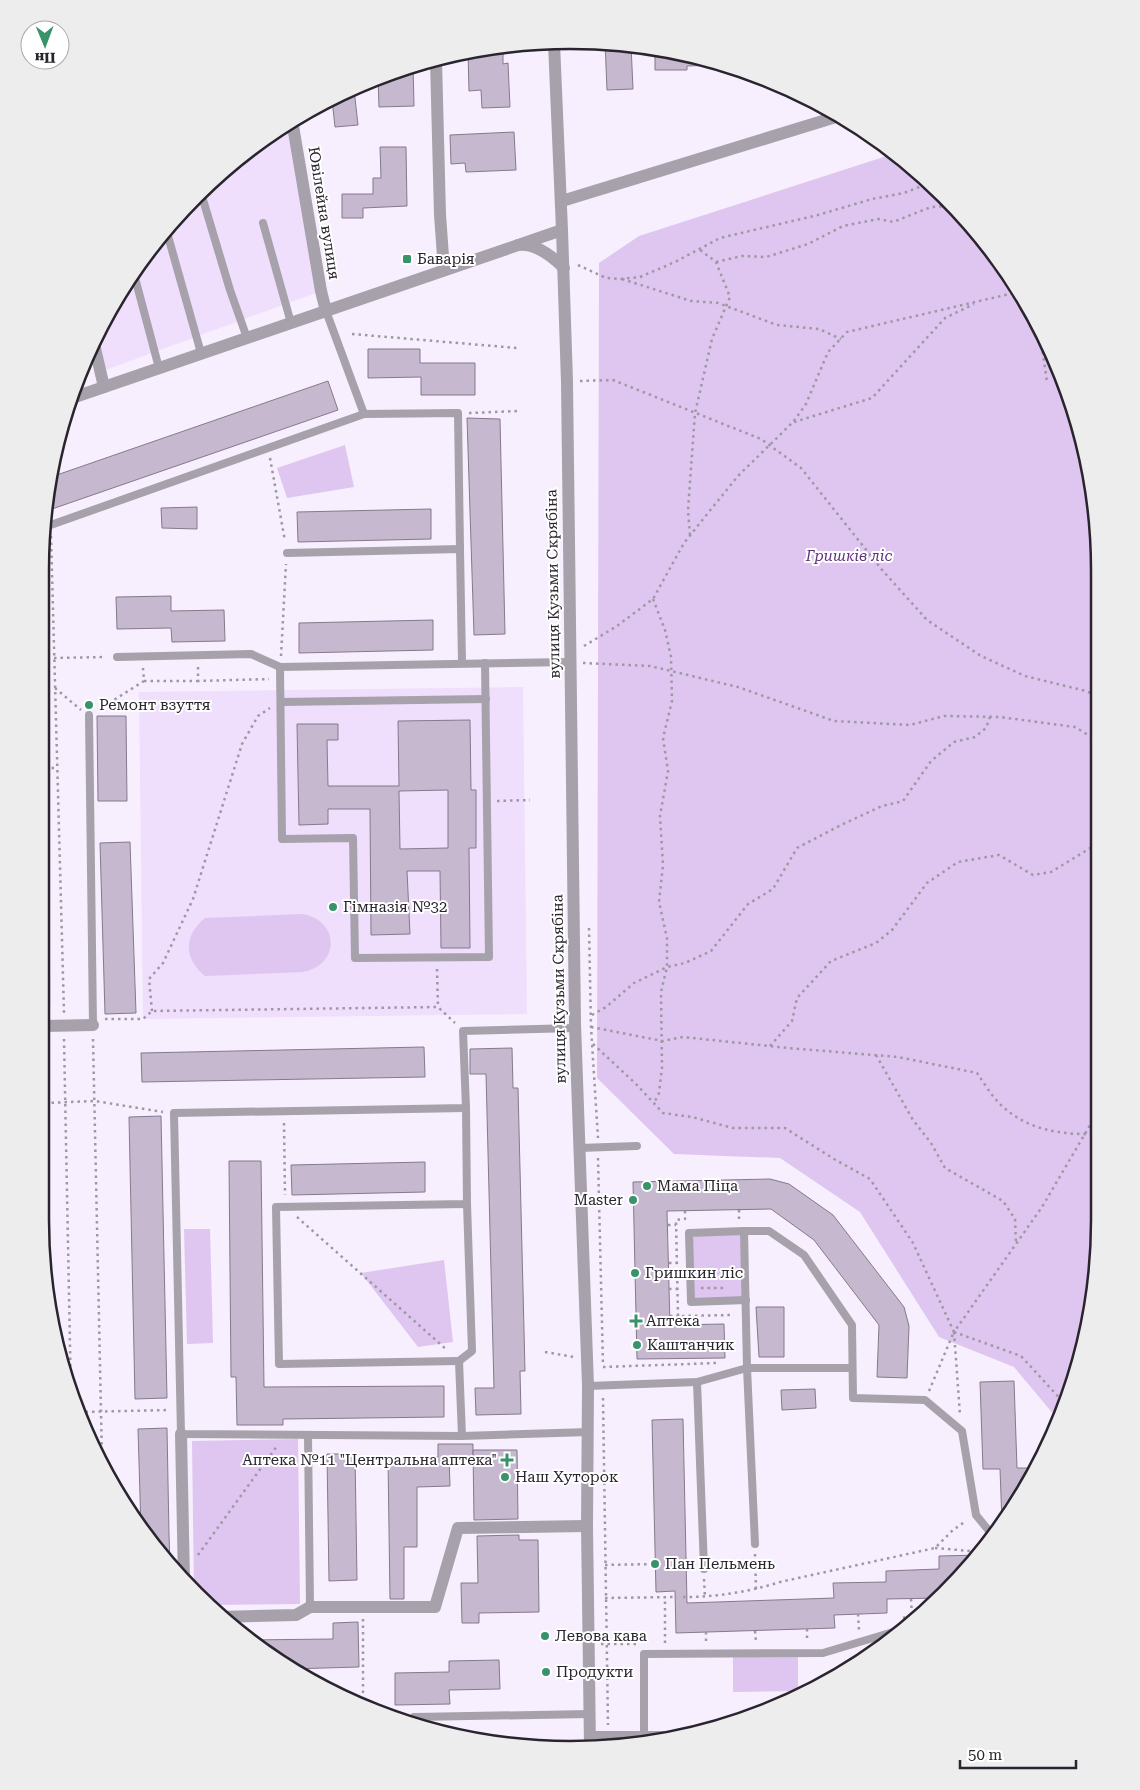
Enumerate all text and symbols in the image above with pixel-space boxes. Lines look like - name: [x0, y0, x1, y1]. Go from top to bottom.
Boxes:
- north arrow: [20, 20, 70, 70]
- text: Пн: [34, 50, 56, 66]
- street label: Ювілейна вулиця: [305, 145, 343, 281]
- place label: Баварія: [417, 250, 475, 268]
- marker: Баварія: [401, 253, 413, 265]
- street label: вулиця Кузьми Скрябіна: [542, 489, 564, 679]
- park label: Гришків ліс: [805, 547, 893, 565]
- place label: Ремонт взуття: [99, 696, 211, 714]
- marker: Ремонт взуття: [83, 699, 95, 711]
- street label: вулиця Кузьми Скрябіна: [548, 894, 570, 1084]
- place label: Гімназія №32: [343, 898, 447, 916]
- marker: Гімназія №32: [327, 901, 339, 913]
- place label: Мама Піца: [657, 1177, 738, 1195]
- marker: Мама Піца: [641, 1180, 653, 1192]
- place label: Master: [574, 1191, 623, 1209]
- marker: Master: [627, 1194, 639, 1206]
- place label: Гришкин ліс: [645, 1264, 743, 1282]
- marker: Гришкин ліс: [629, 1267, 641, 1279]
- place label: Аптека: [646, 1312, 700, 1330]
- marker: Аптека: [630, 1315, 642, 1327]
- place label: Каштанчик: [647, 1336, 735, 1354]
- marker: Каштанчик: [631, 1339, 643, 1351]
- place label: Аптека №11 "Центральна аптека": [242, 1451, 497, 1469]
- marker: Аптека №11 "Центральна аптека": [501, 1454, 513, 1466]
- place label: Наш Хуторок: [515, 1468, 619, 1486]
- marker: Наш Хуторок: [499, 1471, 511, 1483]
- place label: Пан Пельмень: [665, 1555, 775, 1573]
- marker: Пан Пельмень: [649, 1558, 661, 1570]
- place label: Левова кава: [555, 1627, 647, 1645]
- marker: Левова кава: [539, 1630, 551, 1642]
- place label: Продукти: [556, 1663, 633, 1681]
- marker: Продукти: [540, 1666, 552, 1678]
- scale bar: [960, 1738, 1076, 1770]
- text: 50 m: [968, 1746, 1003, 1764]

